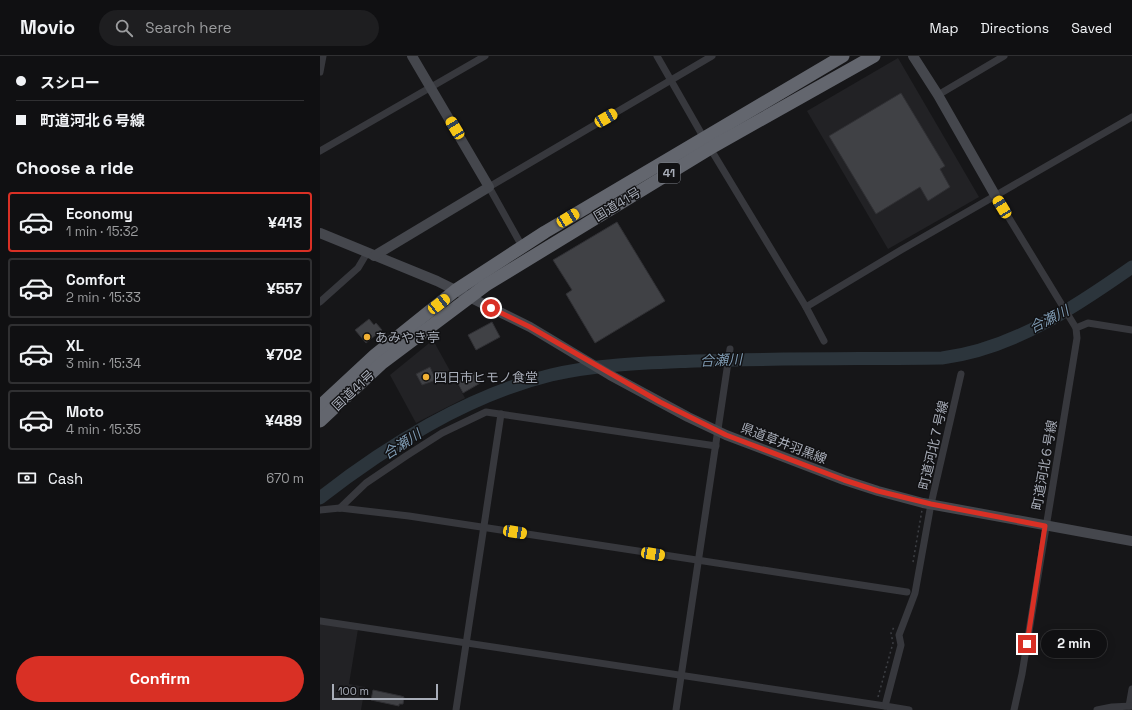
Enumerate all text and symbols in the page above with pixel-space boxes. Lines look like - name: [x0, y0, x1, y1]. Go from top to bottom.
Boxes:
- search box: [99, 10, 379, 46]
- text: Movio: [20, 15, 75, 40]
- icon: search: [113, 17, 135, 39]
- text: Search here: [145, 18, 232, 37]
- text: Map: [929, 19, 959, 37]
- text: Directions: [981, 19, 1049, 37]
- text: Saved: [1071, 19, 1112, 37]
- text: スシロー: [40, 73, 100, 92]
- car: [593, 107, 619, 129]
- text: 町道河北６号線: [40, 111, 145, 130]
- car: [444, 115, 466, 141]
- text: Choose a ride: [16, 156, 134, 179]
- road number: 41: [658, 163, 680, 183]
- street label: 国道41号: [590, 184, 644, 225]
- car: [991, 194, 1013, 220]
- icon: car: [18, 204, 54, 240]
- text: Economy: [66, 204, 133, 223]
- car: [555, 207, 581, 229]
- text: ¥413: [268, 213, 302, 232]
- text: 1 min · 15:32: [66, 223, 138, 240]
- icon: car: [18, 270, 54, 306]
- text: Comfort: [66, 270, 126, 289]
- text: ¥557: [267, 279, 302, 298]
- text: 2 min · 15:33: [66, 289, 141, 306]
- car: [426, 292, 452, 316]
- route start: [482, 299, 500, 317]
- water label: 合瀬川: [1026, 301, 1074, 337]
- place label: あみやき亭: [375, 329, 440, 346]
- marker: あみやき亭: [362, 332, 372, 342]
- icon: car: [18, 336, 54, 372]
- text: XL: [66, 336, 84, 355]
- text: ¥702: [266, 345, 302, 364]
- water label: 合瀬川: [700, 350, 744, 370]
- text: 3 min · 15:34: [66, 355, 141, 372]
- street label: 国道41号: [328, 366, 378, 414]
- place label: 四日市ヒモノ食堂: [434, 369, 538, 386]
- marker: 四日市ヒモノ食堂: [421, 372, 431, 382]
- street label: 町道河北７号線: [915, 399, 952, 491]
- icon: car: [18, 402, 54, 438]
- text: Moto: [66, 402, 104, 421]
- text: ¥489: [265, 411, 302, 430]
- street label: 県道草井羽黒線: [738, 419, 829, 468]
- street label: 町道河北６号線: [1028, 419, 1061, 511]
- text: 4 min · 15:35: [66, 421, 141, 438]
- water label: 合瀬川: [379, 424, 426, 463]
- icon: cash: [16, 467, 38, 489]
- text: Cash: [48, 469, 83, 488]
- text: 670 m: [266, 470, 304, 487]
- car: [502, 524, 528, 540]
- car: [640, 546, 666, 562]
- callout: 2 min: [1041, 630, 1107, 658]
- route end: [1018, 635, 1036, 653]
- text: 2 min: [1057, 635, 1091, 652]
- button: Confirm: [16, 656, 304, 702]
- scale bar: [332, 682, 438, 701]
- text: 100 m: [338, 684, 369, 698]

